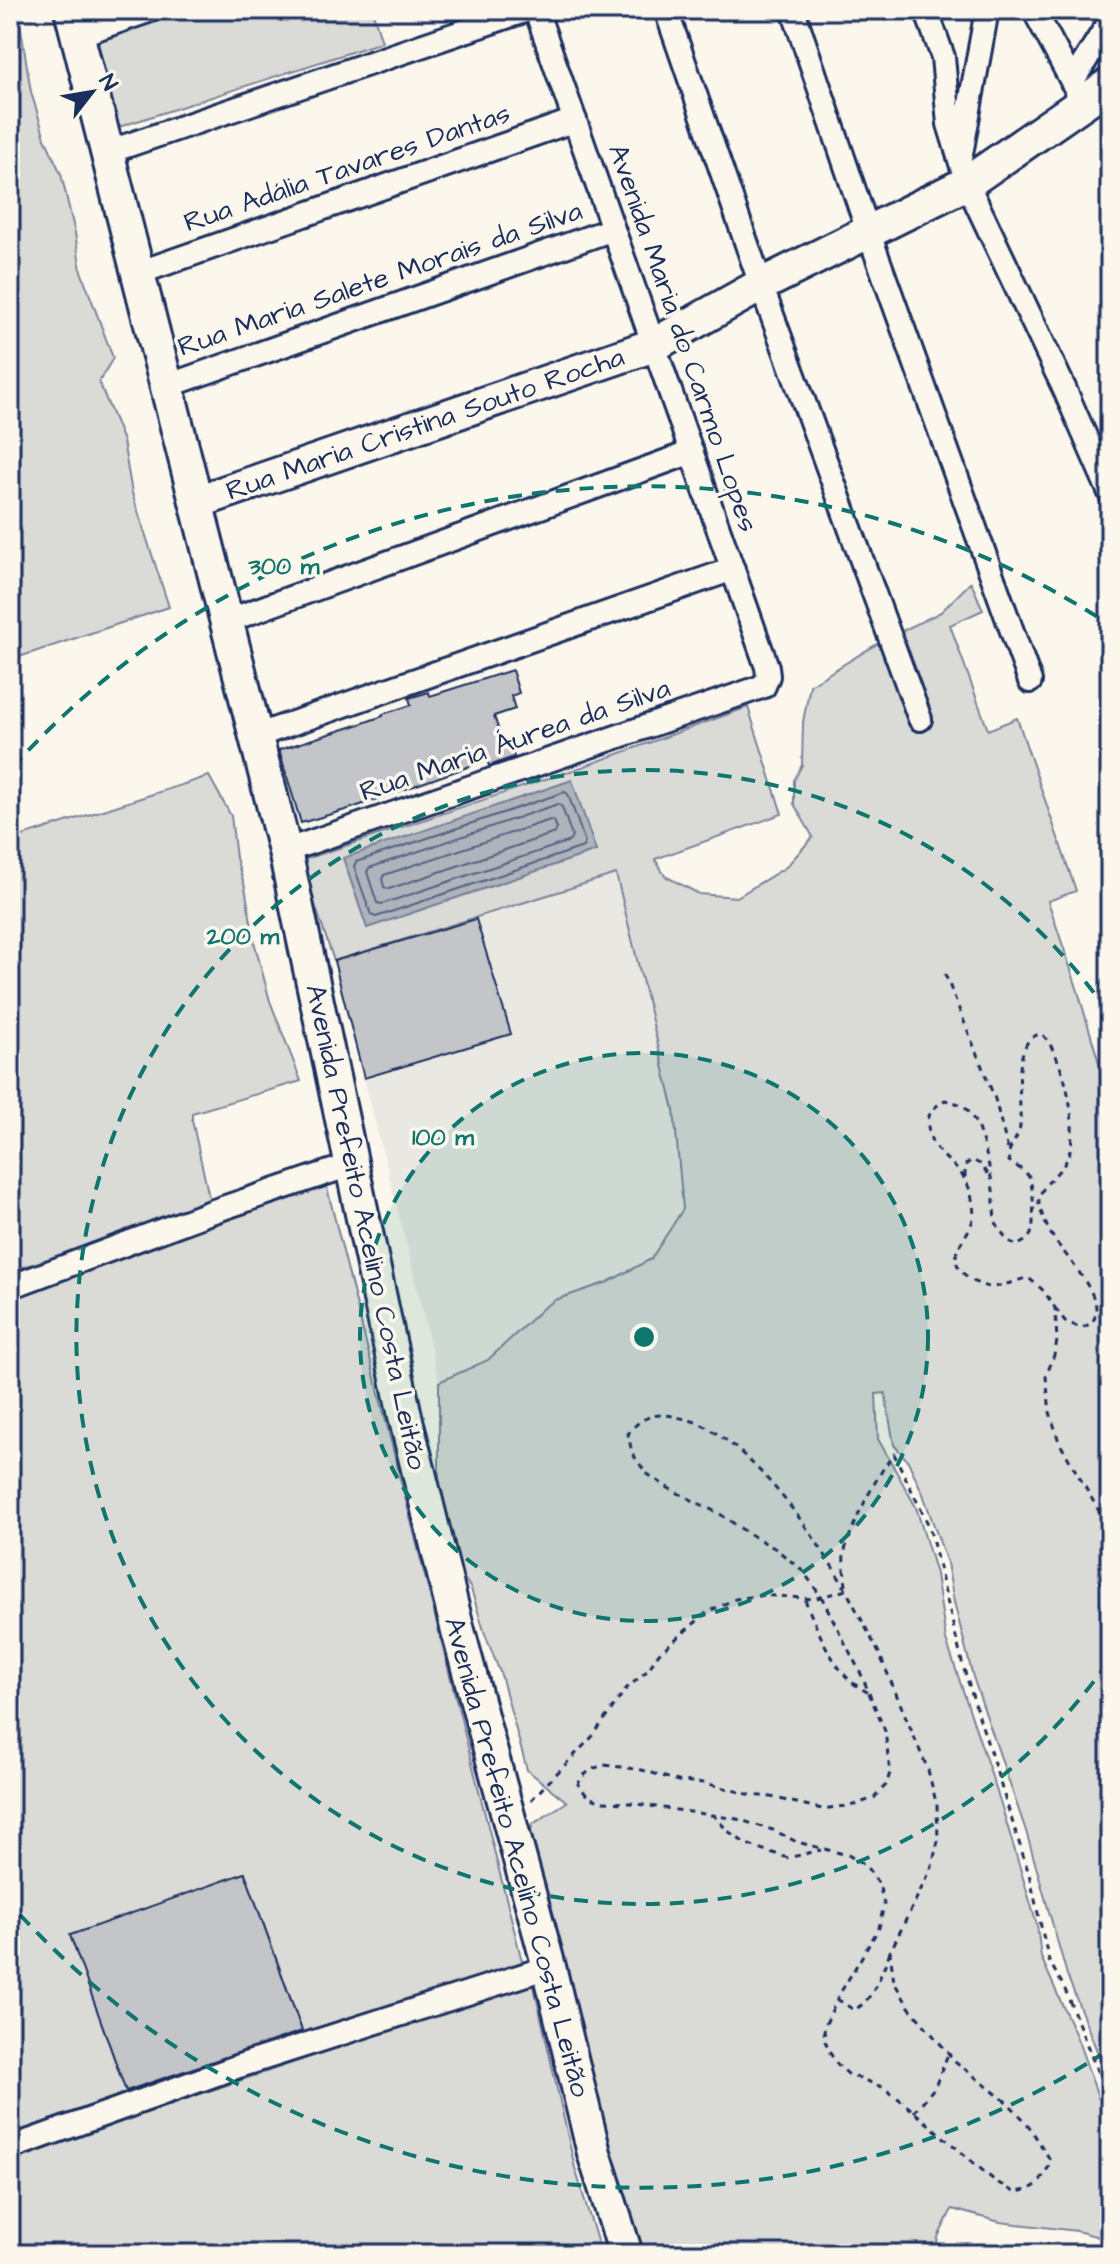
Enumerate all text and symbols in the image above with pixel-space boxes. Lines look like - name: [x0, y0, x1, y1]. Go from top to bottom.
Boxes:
- north arrow: [52, 52, 132, 132]
- text: N: [91, 69, 125, 97]
- street label: Rua Adália Tavares Dantas: [179, 94, 515, 242]
- street label: Avenida Maria do Carmo Lopes: [598, 139, 768, 537]
- street label: Rua Maria Salete Morais da Silva: [173, 191, 587, 367]
- street label: Rua Maria Cristina Souto Rocha: [221, 337, 629, 511]
- text: 300 m: [248, 550, 320, 584]
- street label: Rua Maria Áurea da Silva: [355, 669, 675, 811]
- text: 200 m: [206, 920, 279, 954]
- street label: Avenida Prefeito Acelino Costa Leitão: [295, 981, 437, 1474]
- text: 100 m: [412, 1121, 474, 1155]
- centre of rings: [630, 1323, 658, 1351]
- street label: Avenida Prefeito Acelino Costa Leitão: [434, 1613, 600, 2101]

